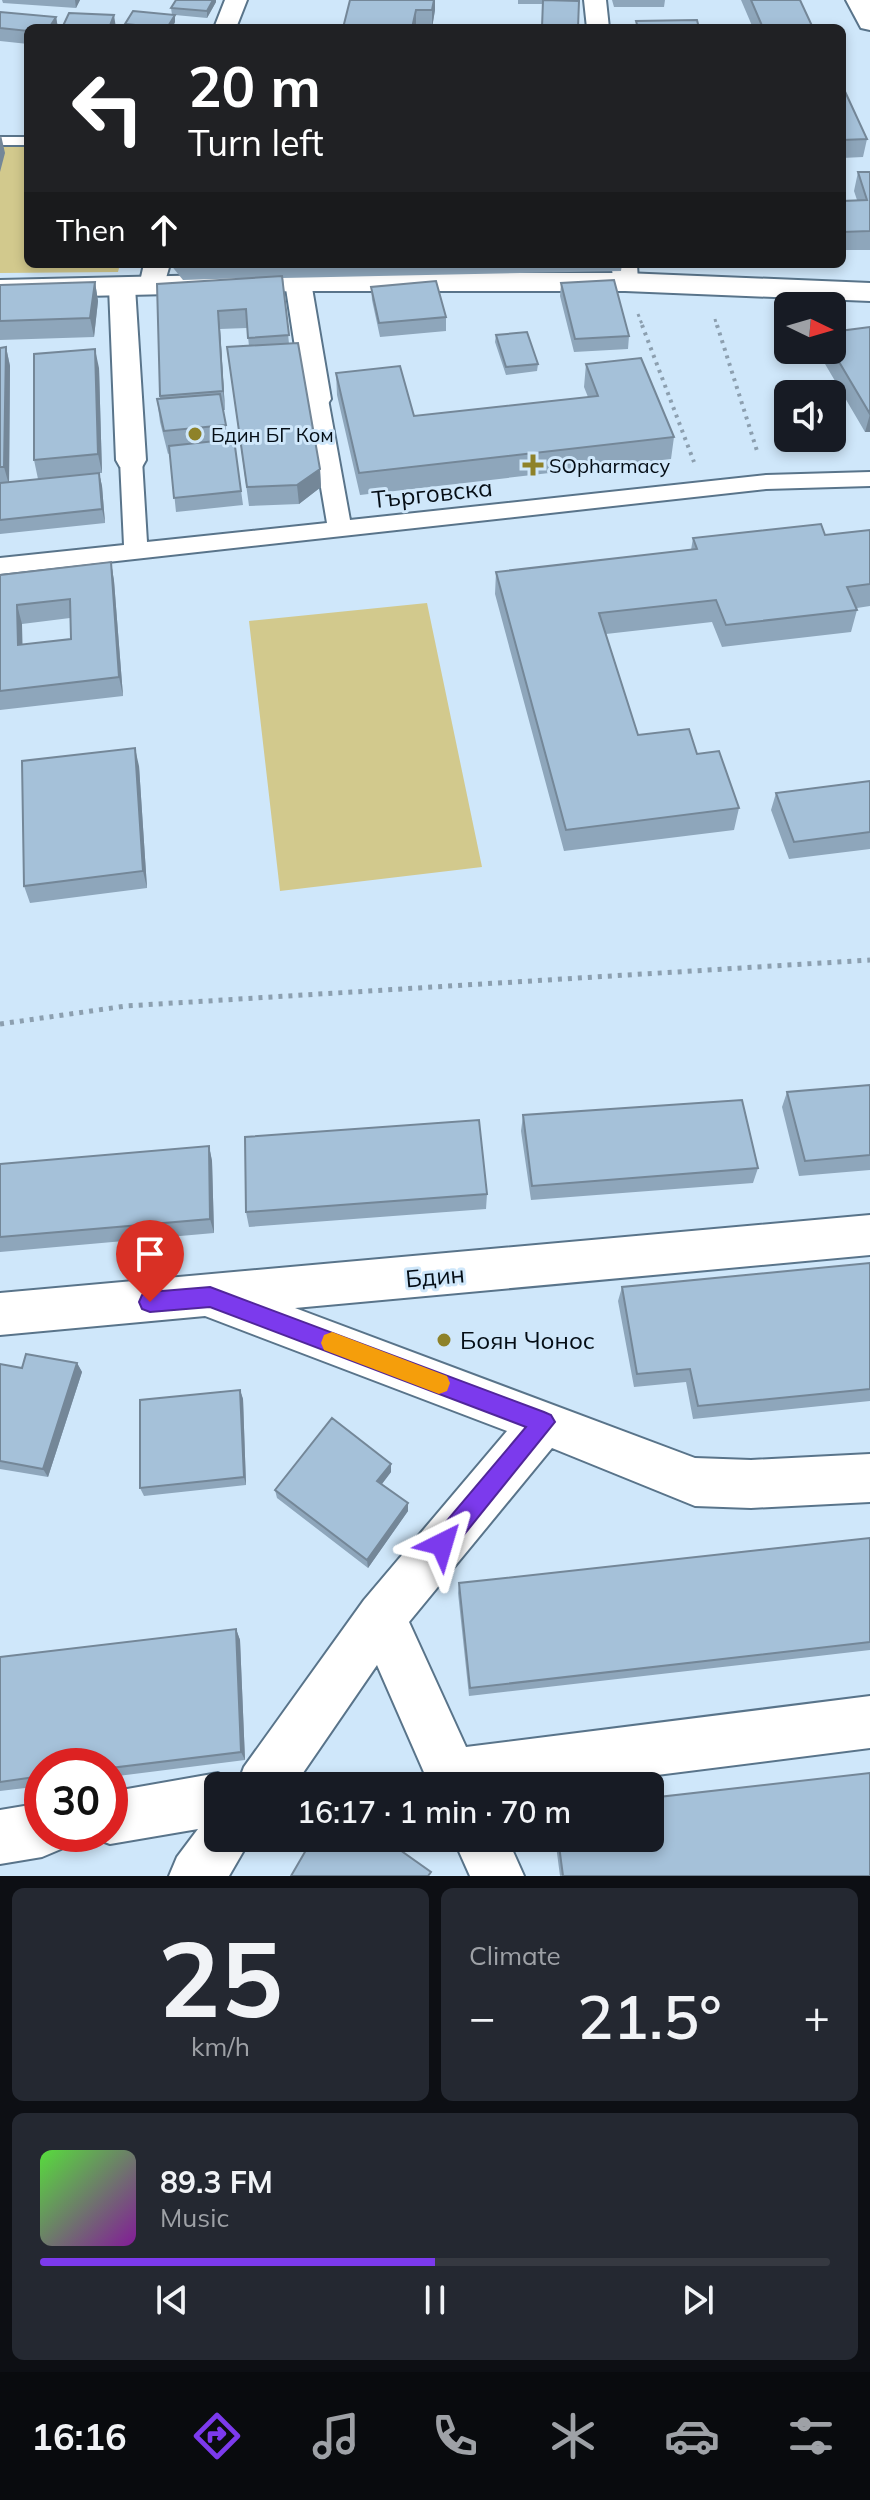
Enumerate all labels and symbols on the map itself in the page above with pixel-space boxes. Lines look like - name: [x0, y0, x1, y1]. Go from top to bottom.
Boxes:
- north arrow: [774, 292, 846, 364]
- place label: Бдин БГ Ком: [211, 422, 334, 447]
- marker: Бдин БГ Ком: [186, 425, 204, 443]
- place label: SOpharmacy: [549, 453, 670, 478]
- marker: SOpharmacy: [524, 456, 542, 474]
- street label: Търговска: [370, 472, 494, 514]
- pin: [116, 1220, 184, 1302]
- street label: Бдин: [404, 1258, 466, 1294]
- place label: Боян Чонос: [460, 1325, 595, 1355]
- marker: Боян Чонос: [435, 1331, 453, 1349]
- position arrow: [400, 1502, 484, 1586]
- speed limit sign: 30: [24, 1748, 128, 1852]

